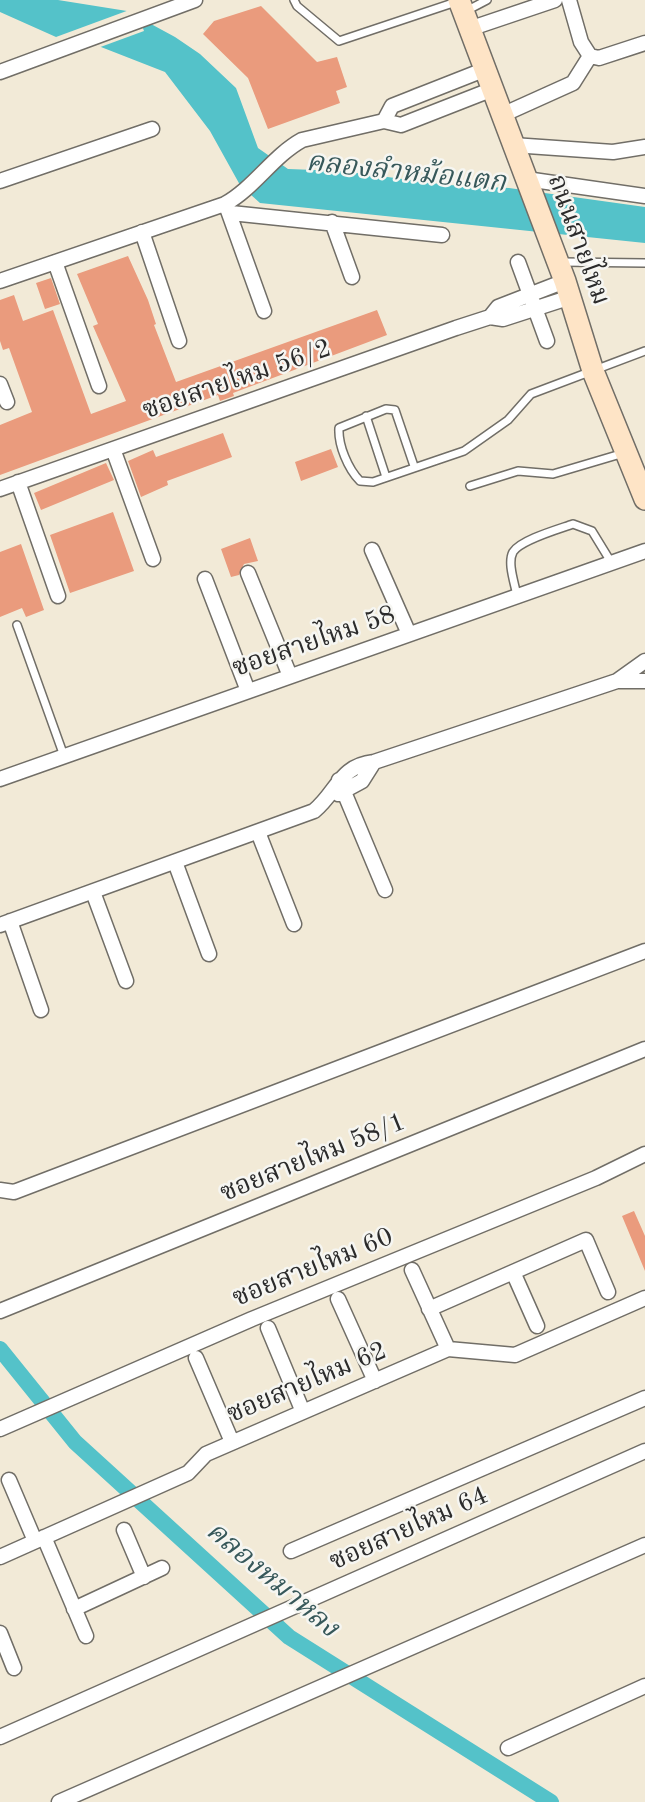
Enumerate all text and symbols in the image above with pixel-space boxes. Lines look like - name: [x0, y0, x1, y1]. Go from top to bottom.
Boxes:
- water label: คลองลำหม้อแตก: [304, 146, 508, 200]
- street label: ถนนสายไหม: [540, 170, 616, 310]
- street label: ซอยสายไหม 56/2: [139, 333, 335, 427]
- street label: ซอยสายไหม 58: [228, 600, 400, 684]
- street label: ซอยสายไหม 58/1: [216, 1107, 410, 1209]
- street label: ซอยสายไหม 60: [228, 1222, 398, 1314]
- street label: ซอยสายไหม 62: [222, 1335, 392, 1431]
- street label: ซอยสายไหม 64: [325, 1480, 493, 1578]
- water label: คลองหมาหลง: [199, 1515, 345, 1645]

